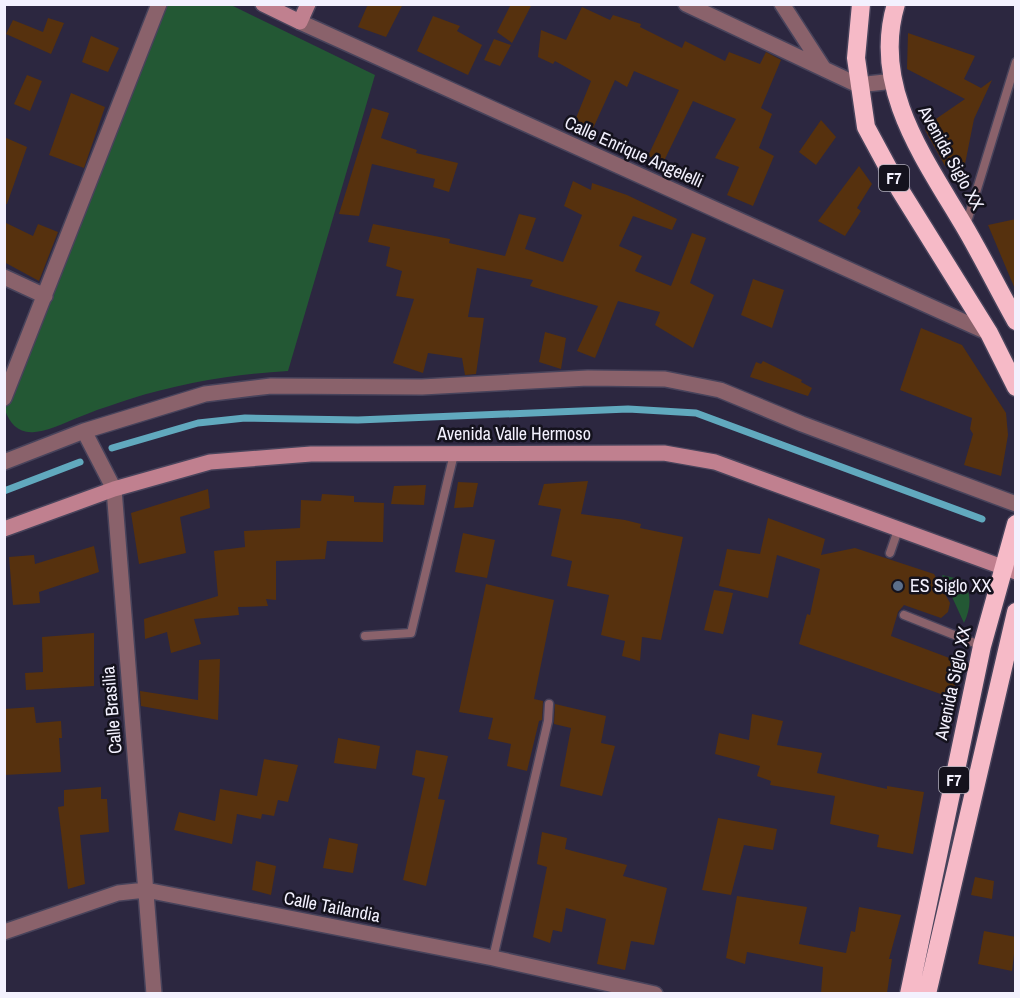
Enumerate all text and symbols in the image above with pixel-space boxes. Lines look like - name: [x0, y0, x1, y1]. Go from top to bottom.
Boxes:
- street label: Avenida Siglo XX: [912, 100, 990, 214]
- street label: Calle Enrique Angelelli: [561, 110, 707, 193]
- road number: F7: [879, 165, 909, 191]
- street label: Avenida Valle Hermoso: [436, 421, 591, 446]
- place label: ES Siglo XX: [910, 573, 991, 598]
- marker: ES Siglo XX: [891, 579, 905, 593]
- street label: Avenida Siglo XX: [928, 624, 977, 743]
- street label: Calle Brasilia: [95, 665, 128, 755]
- road number: F7: [939, 767, 969, 793]
- street label: Calle Tailandia: [282, 885, 382, 928]

